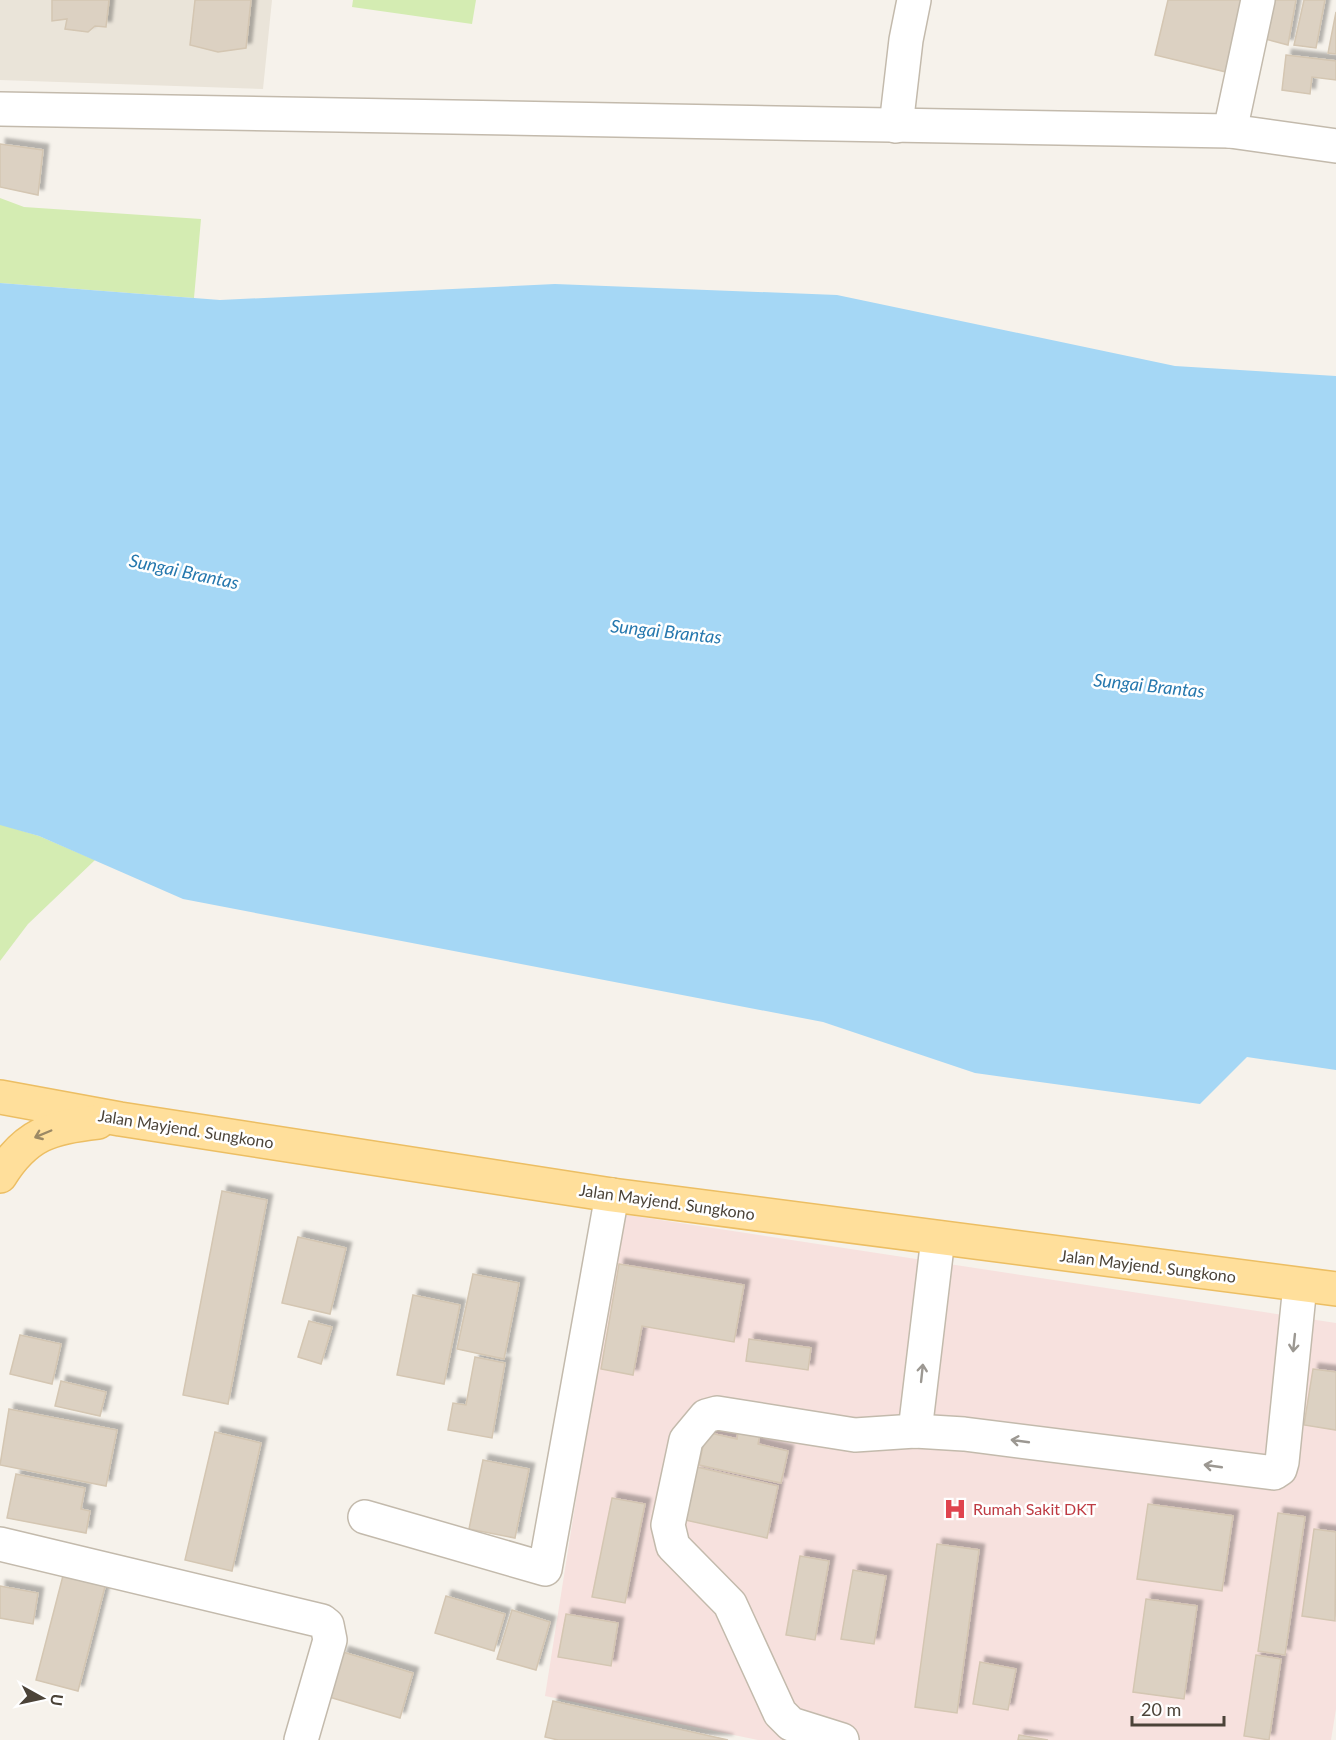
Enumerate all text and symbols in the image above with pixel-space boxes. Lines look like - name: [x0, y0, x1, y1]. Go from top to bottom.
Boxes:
- water label: Sungai Brantas: [127, 549, 241, 593]
- water label: Sungai Brantas: [609, 614, 723, 648]
- water label: Sungai Brantas: [1092, 668, 1206, 702]
- street label: Jalan Mayjend. Sungkono: [97, 1105, 275, 1152]
- one-way arrow: [34, 1129, 53, 1140]
- street label: Jalan Mayjend. Sungkono: [578, 1180, 756, 1223]
- street label: Jalan Mayjend. Sungkono: [1059, 1245, 1237, 1286]
- one-way arrow: [1288, 1333, 1299, 1353]
- one-way arrow: [917, 1363, 928, 1383]
- one-way arrow: [1011, 1435, 1030, 1446]
- one-way arrow: [1204, 1461, 1224, 1472]
- hospital icon: Rumah Sakit DKT: [942, 1496, 968, 1522]
- place label: Rumah Sakit DKT: [973, 1499, 1097, 1518]
- north arrow: [12, 1668, 72, 1728]
- scale bar: [1132, 1689, 1224, 1727]
- text: U: [47, 1693, 68, 1707]
- text: 20 m: [1141, 1698, 1181, 1720]

